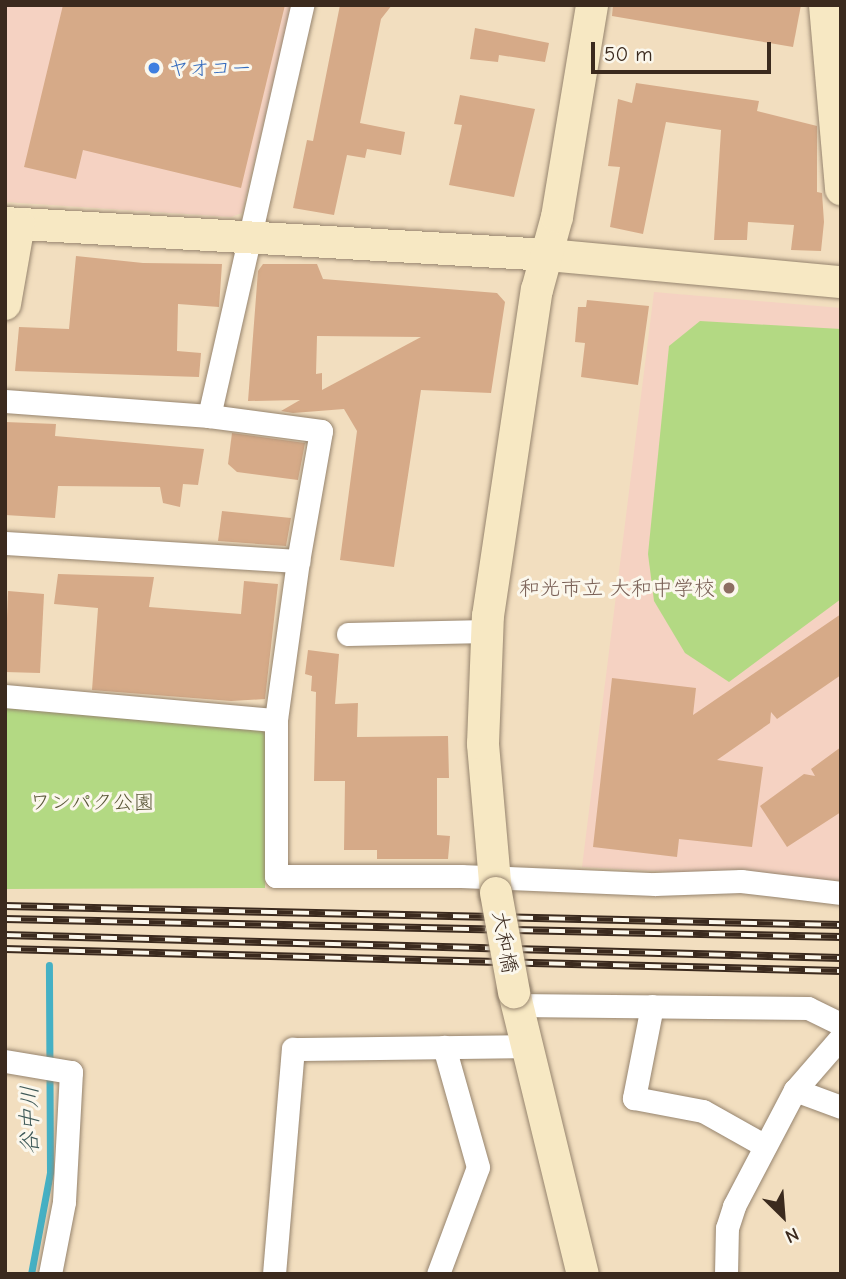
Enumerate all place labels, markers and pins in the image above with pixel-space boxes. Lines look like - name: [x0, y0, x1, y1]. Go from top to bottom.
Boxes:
- place label: ヤオコー: [168, 55, 252, 81]
- marker: ヤオコー: [146, 60, 162, 76]
- place label: 和光市立 大和中学校: [519, 575, 715, 601]
- marker: 和光市立 大和中学校: [721, 580, 737, 596]

